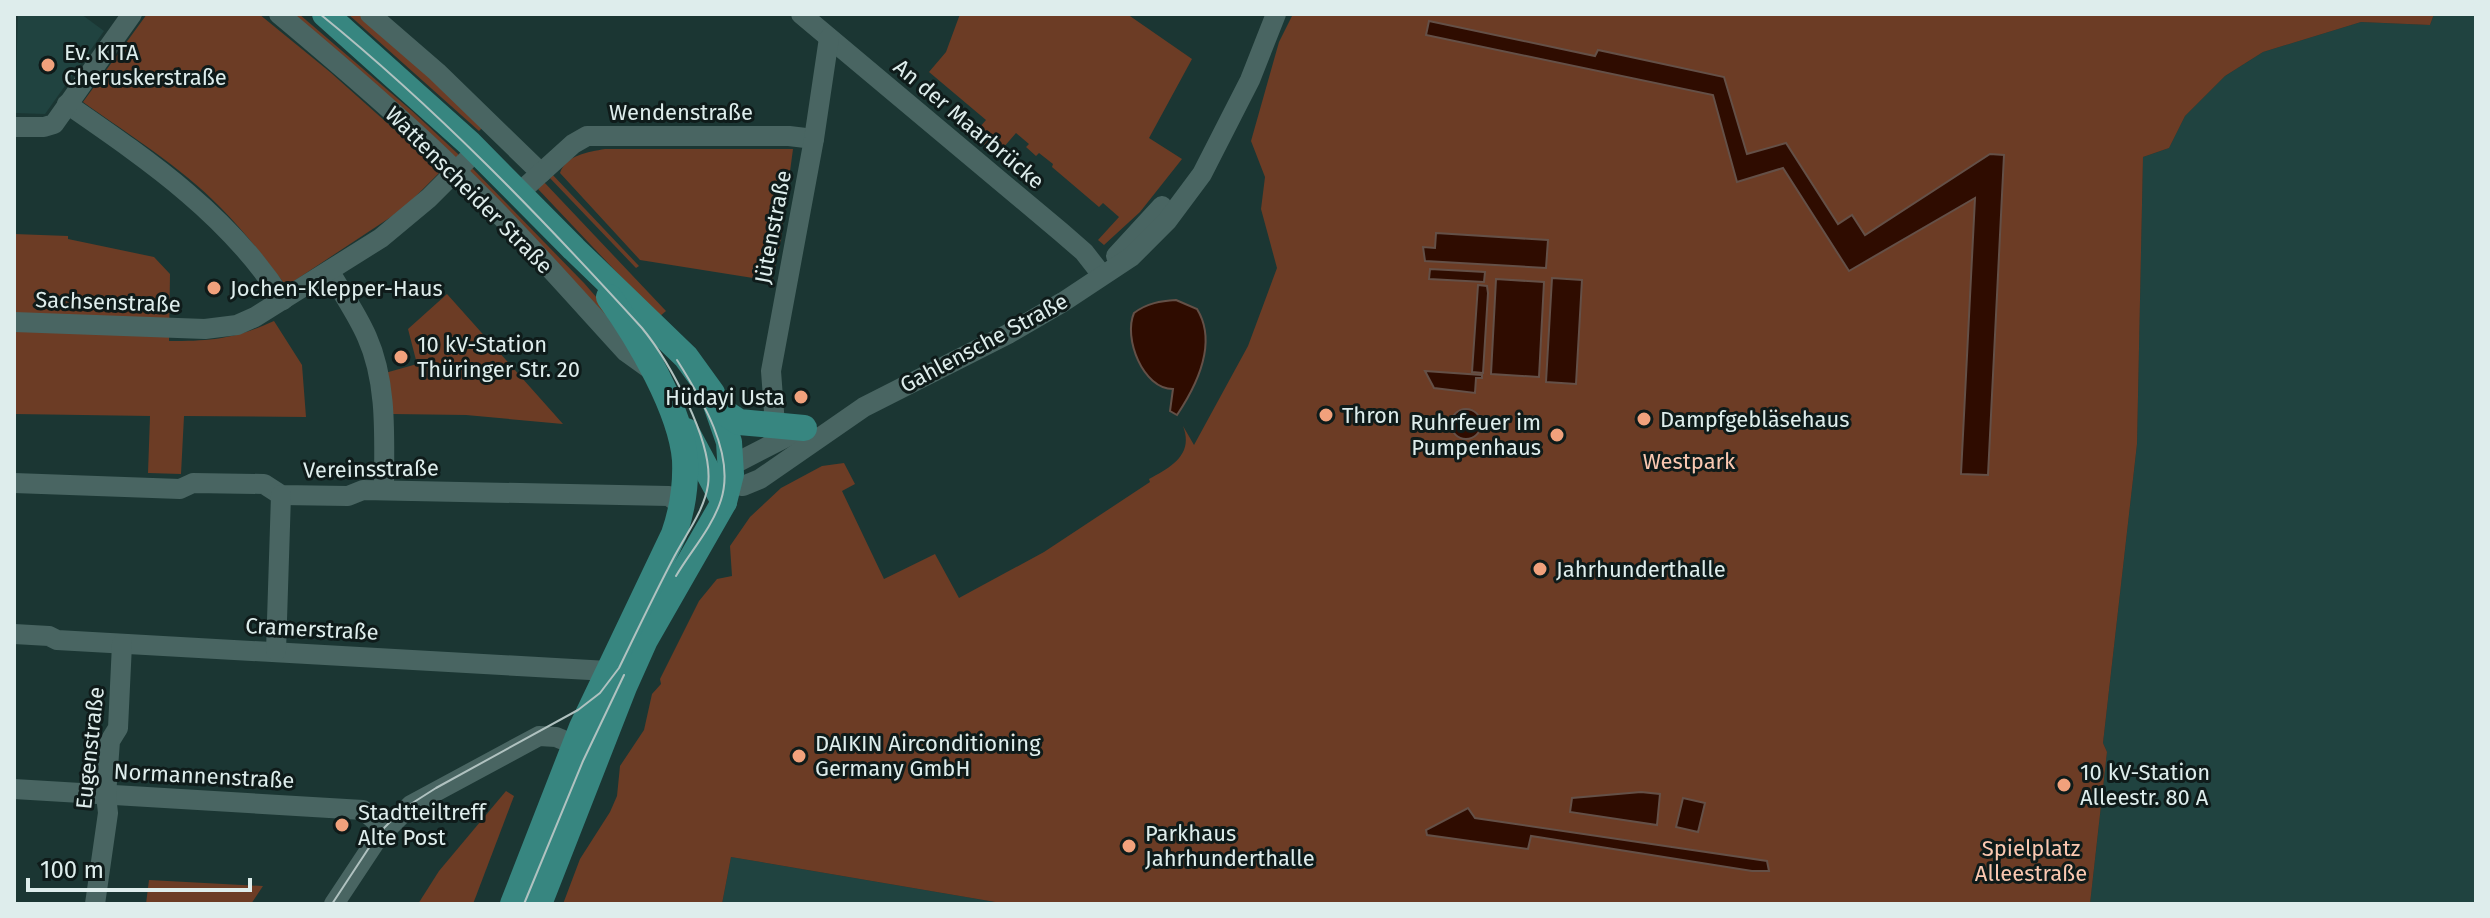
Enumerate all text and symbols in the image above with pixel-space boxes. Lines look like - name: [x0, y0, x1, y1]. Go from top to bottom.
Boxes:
- place label: Ev. KITA Cheruskerstraße: [64, 39, 227, 91]
- street label: An der Maarbrücke: [888, 53, 1050, 195]
- marker: Ev. KITA Cheruskerstraße: [39, 56, 57, 74]
- street label: Wendenstraße: [609, 99, 753, 126]
- street label: Wattenscheider Straße: [380, 101, 558, 279]
- street label: Jütenstraße: [749, 168, 797, 286]
- place label: Jochen-Klepper-Haus: [230, 275, 443, 302]
- marker: Jochen-Klepper-Haus: [205, 279, 223, 297]
- street label: Sachsenstraße: [35, 286, 181, 318]
- street label: Gahlensche Straße: [895, 287, 1073, 399]
- place label: 10 kV-Station Thüringer Str. 20: [417, 331, 580, 383]
- marker: 10 kV-Station Thüringer Str. 20: [392, 348, 410, 366]
- place label: Hüdayi Usta: [665, 384, 785, 411]
- marker: Hüdayi Usta: [792, 388, 810, 406]
- place label: Thron: [1342, 402, 1400, 429]
- marker: Thron: [1317, 406, 1335, 424]
- place label: Dampfgebläsehaus: [1660, 406, 1850, 433]
- place label: Ruhrfeuer im Pumpenhaus: [1410, 409, 1541, 461]
- marker: Dampfgebläsehaus: [1635, 410, 1653, 428]
- marker: Ruhrfeuer im Pumpenhaus: [1548, 426, 1566, 444]
- park label: Westpark: [1643, 448, 1736, 475]
- street label: Vereinsstraße: [303, 454, 439, 484]
- place label: Jahrhunderthalle: [1556, 556, 1726, 583]
- marker: Jahrhunderthalle: [1531, 560, 1549, 578]
- street label: Cramerstraße: [245, 612, 379, 646]
- street label: Eugenstraße: [70, 685, 110, 811]
- place label: DAIKIN Airconditioning Germany GmbH: [815, 730, 1041, 782]
- marker: DAIKIN Airconditioning Germany GmbH: [790, 747, 808, 765]
- street label: Normannenstraße: [113, 758, 295, 794]
- place label: 10 kV-Station Alleestr. 80 A: [2080, 759, 2210, 811]
- marker: 10 kV-Station Alleestr. 80 A: [2055, 776, 2073, 794]
- place label: Stadtteiltreff Alte Post: [358, 799, 487, 851]
- marker: Stadtteiltreff Alte Post: [333, 816, 351, 834]
- place label: Parkhaus Jahrhunderthalle: [1145, 820, 1315, 872]
- park label: Spielplatz Alleestraße: [1975, 835, 2087, 887]
- marker: Parkhaus Jahrhunderthalle: [1120, 837, 1138, 855]
- scale bar: [28, 842, 250, 892]
- text: 100 m: [40, 856, 104, 884]

